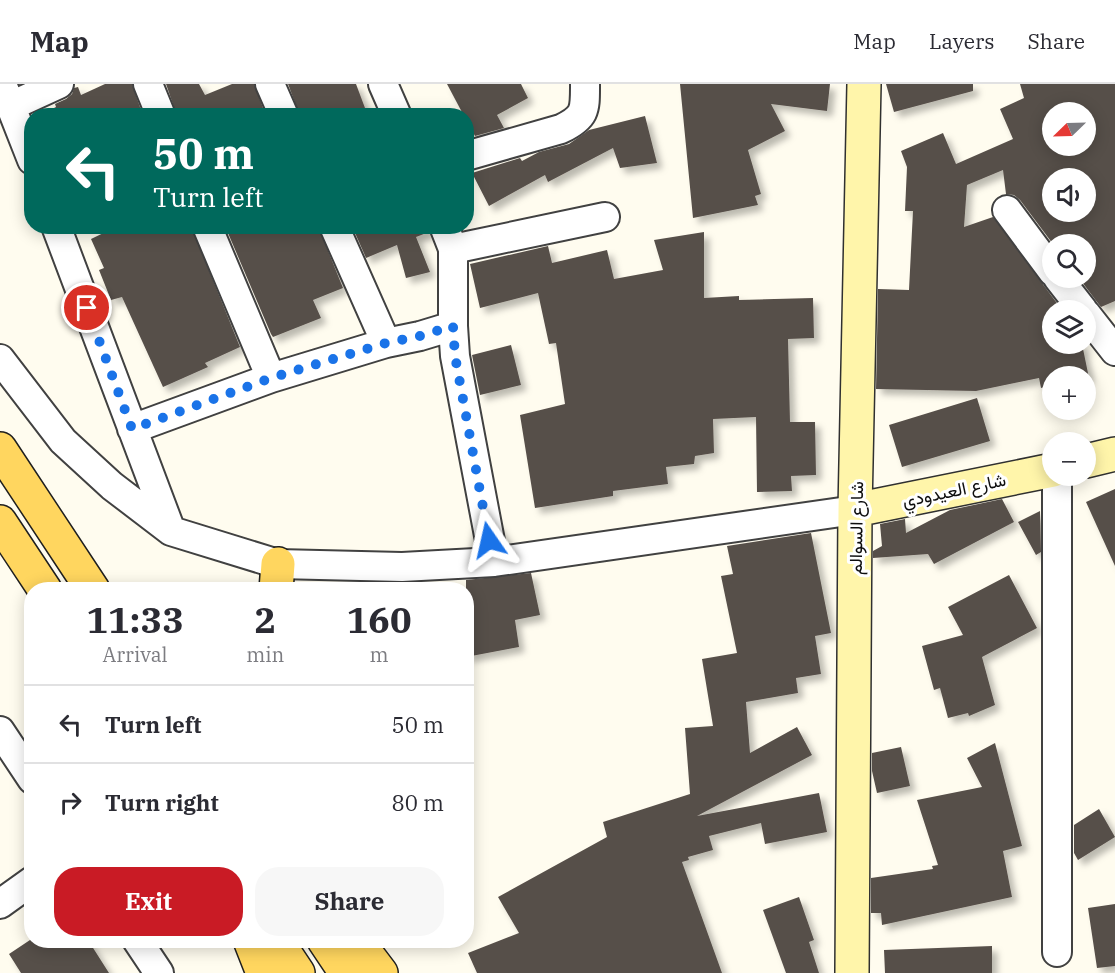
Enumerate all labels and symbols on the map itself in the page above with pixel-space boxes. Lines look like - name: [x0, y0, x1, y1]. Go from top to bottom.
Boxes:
- north arrow: [1042, 102, 1096, 156]
- pin: [61, 282, 112, 333]
- street label: شارع العيدودي: [900, 468, 1009, 516]
- street label: شارع السوالم: [844, 481, 869, 575]
- position arrow: [457, 508, 521, 572]

